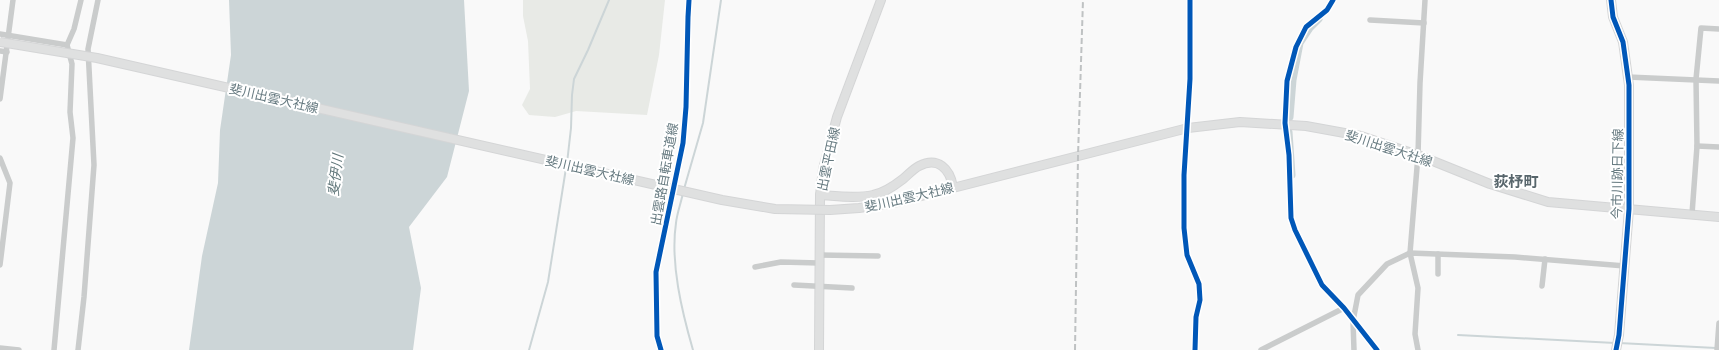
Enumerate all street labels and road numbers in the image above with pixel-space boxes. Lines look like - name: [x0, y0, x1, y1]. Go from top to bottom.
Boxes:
- street label: 斐川出雲大社線: [228, 79, 320, 117]
- street label: 出雲路自転車道線: [646, 121, 682, 227]
- street label: 出雲平田線: [812, 125, 844, 193]
- street label: 斐川出雲大社線: [1343, 125, 1435, 171]
- street label: 今市川跡日下線: [1607, 128, 1627, 220]
- street label: 斐川出雲大社線: [544, 151, 636, 189]
- street label: 斐川出雲大社線: [863, 178, 955, 216]

